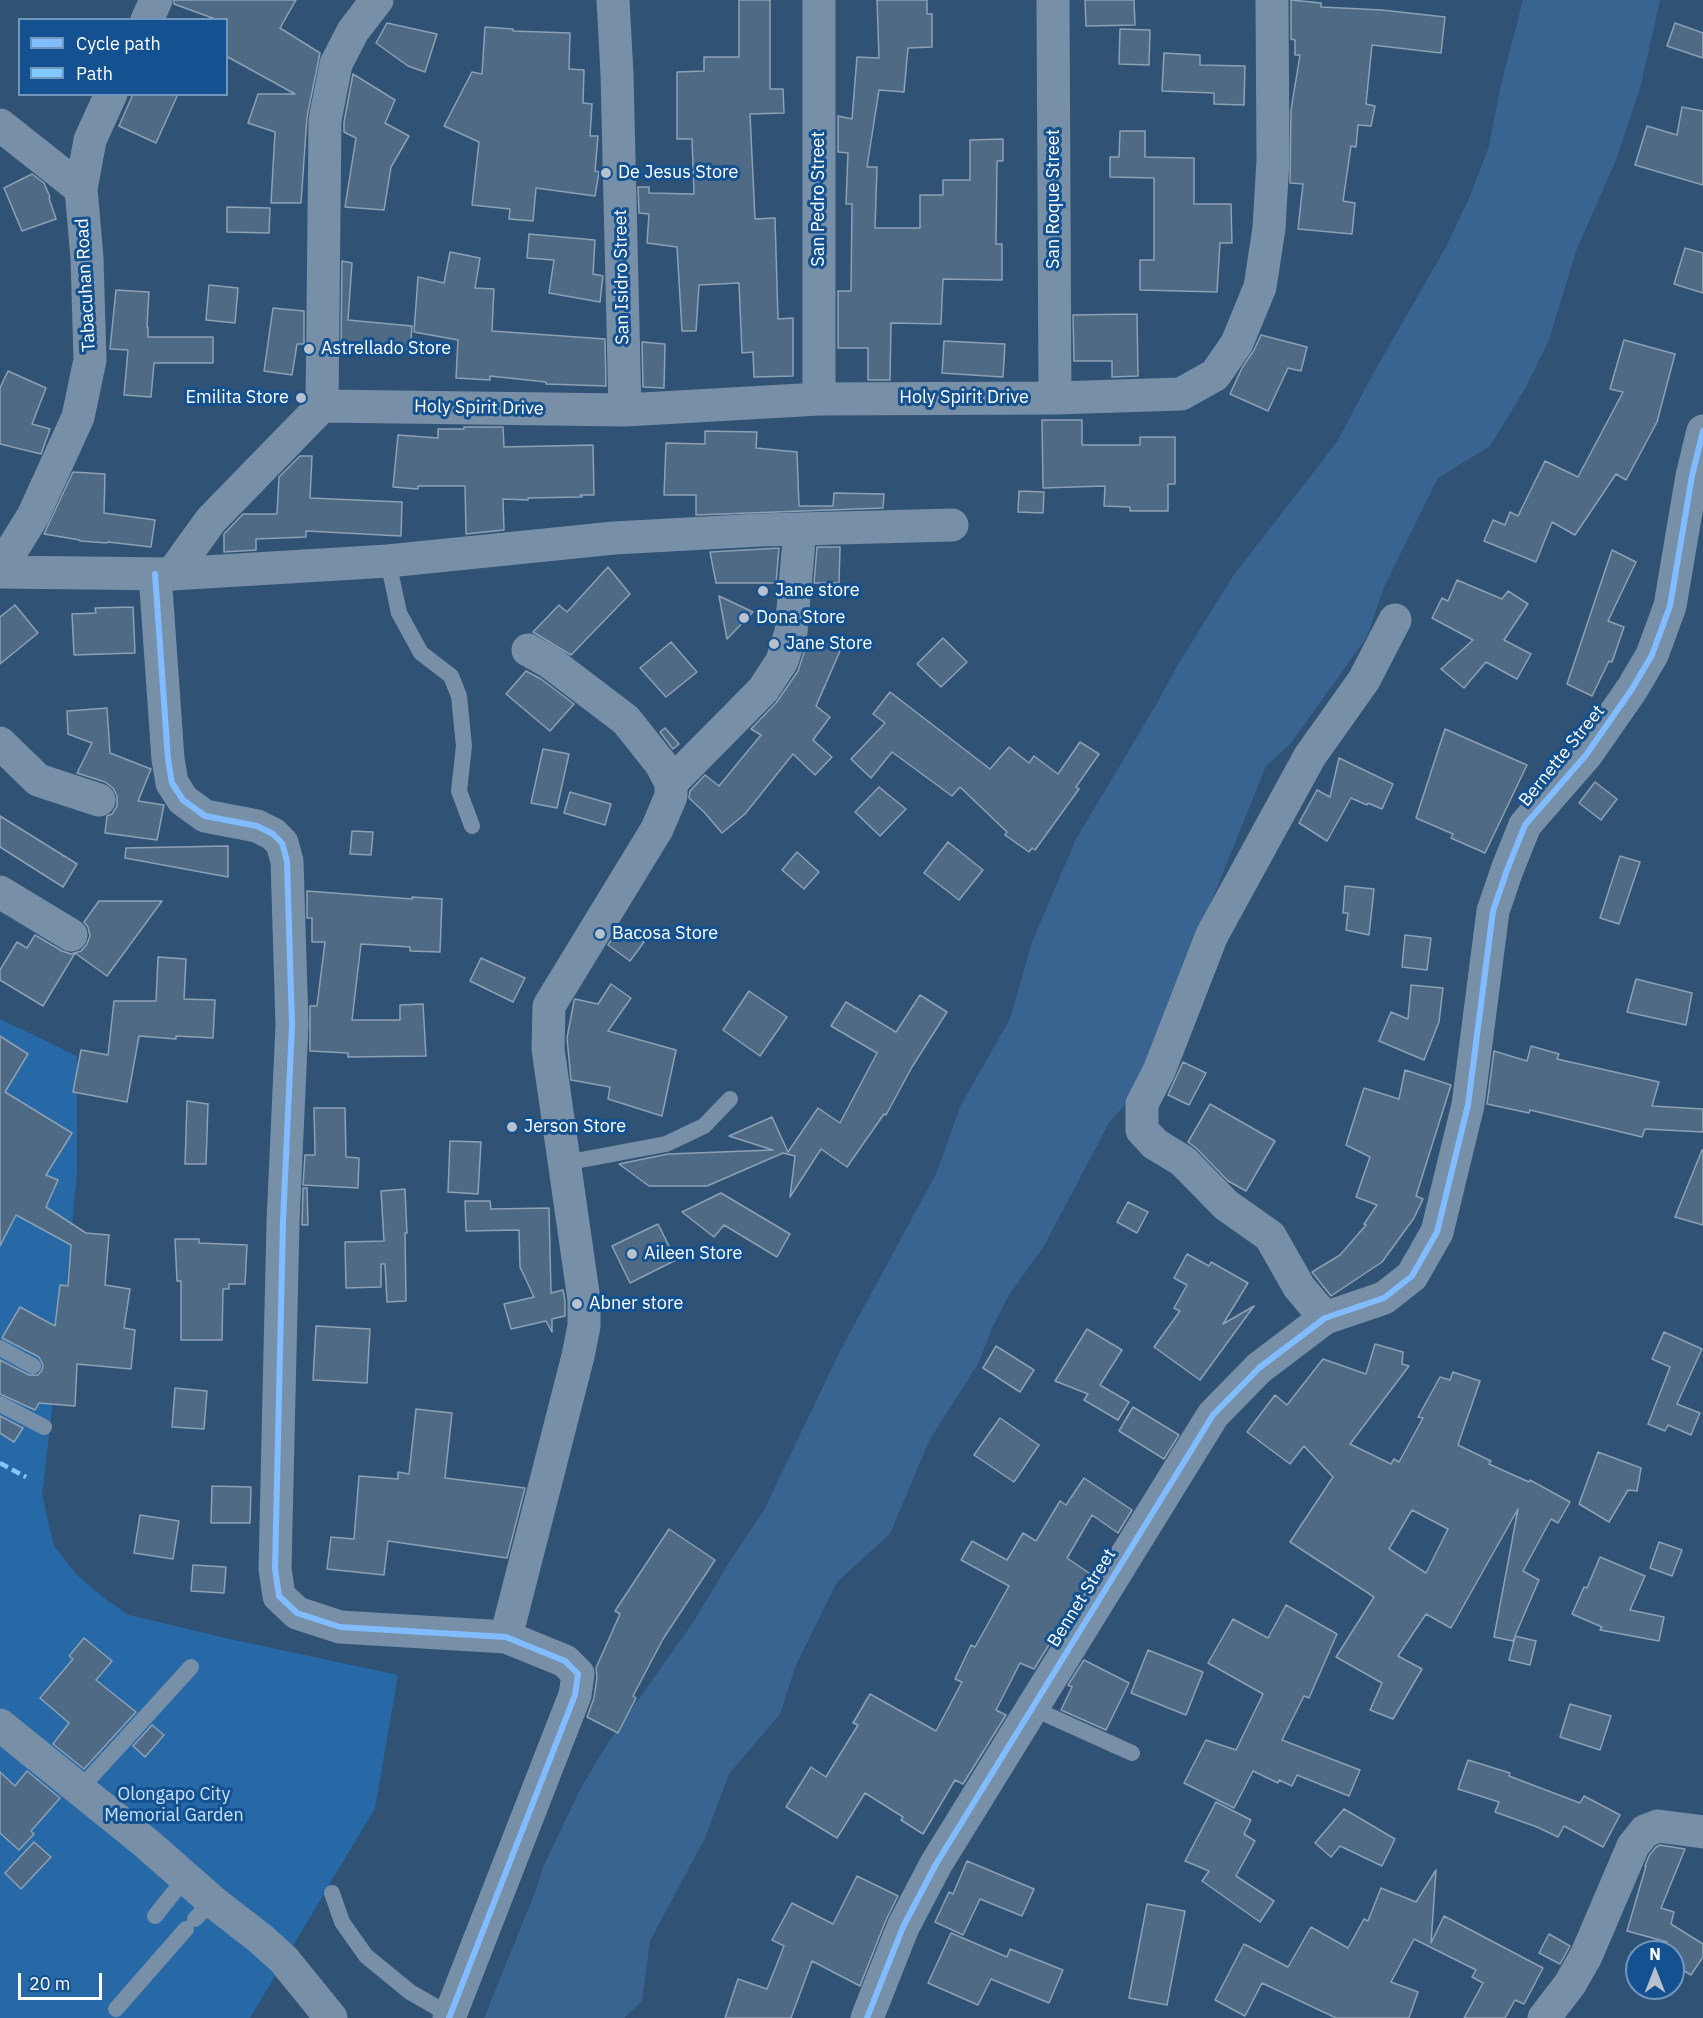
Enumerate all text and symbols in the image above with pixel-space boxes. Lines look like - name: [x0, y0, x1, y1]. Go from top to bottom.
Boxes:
- legend: [18, 18, 228, 96]
- text: Cycle path: [76, 32, 161, 55]
- text: Path: [76, 62, 113, 85]
- street label: San Roque Street: [1043, 129, 1065, 269]
- street label: San Pedro Street: [808, 131, 830, 267]
- place label: De Jesus Store: [618, 162, 738, 184]
- marker: De Jesus Store: [599, 166, 613, 180]
- street label: San Isidro Street: [610, 209, 634, 345]
- street label: Tabacuhan Road: [72, 218, 100, 352]
- place label: Astrellado Store: [321, 338, 451, 360]
- marker: Astrellado Store: [302, 342, 316, 356]
- place label: Emilita Store: [186, 387, 289, 409]
- street label: Holy Spirit Drive: [899, 387, 1029, 409]
- marker: Emilita Store: [294, 391, 308, 405]
- street label: Holy Spirit Drive: [414, 396, 544, 420]
- place label: Jane store: [775, 580, 860, 602]
- marker: Jane store: [756, 584, 770, 598]
- place label: Dona Store: [756, 607, 845, 629]
- marker: Dona Store: [737, 611, 751, 625]
- place label: Jane Store: [786, 633, 872, 655]
- marker: Jane Store: [767, 637, 781, 651]
- street label: Bernette Street: [1515, 701, 1609, 811]
- place label: Bacosa Store: [612, 923, 718, 945]
- marker: Bacosa Store: [593, 927, 607, 941]
- place label: Jerson Store: [524, 1116, 626, 1138]
- marker: Jerson Store: [505, 1120, 519, 1134]
- place label: Aileen Store: [644, 1243, 742, 1265]
- marker: Aileen Store: [625, 1247, 639, 1261]
- place label: Abner store: [589, 1293, 683, 1315]
- marker: Abner store: [570, 1297, 584, 1311]
- street label: Bennet Street: [1043, 1545, 1121, 1651]
- park label: Olongapo City Memorial Garden: [104, 1784, 244, 1826]
- north arrow: [1625, 1940, 1685, 2000]
- text: N: [1649, 1944, 1661, 1964]
- scale bar: [21, 1961, 105, 1999]
- text: 20 m: [29, 1972, 71, 1995]

